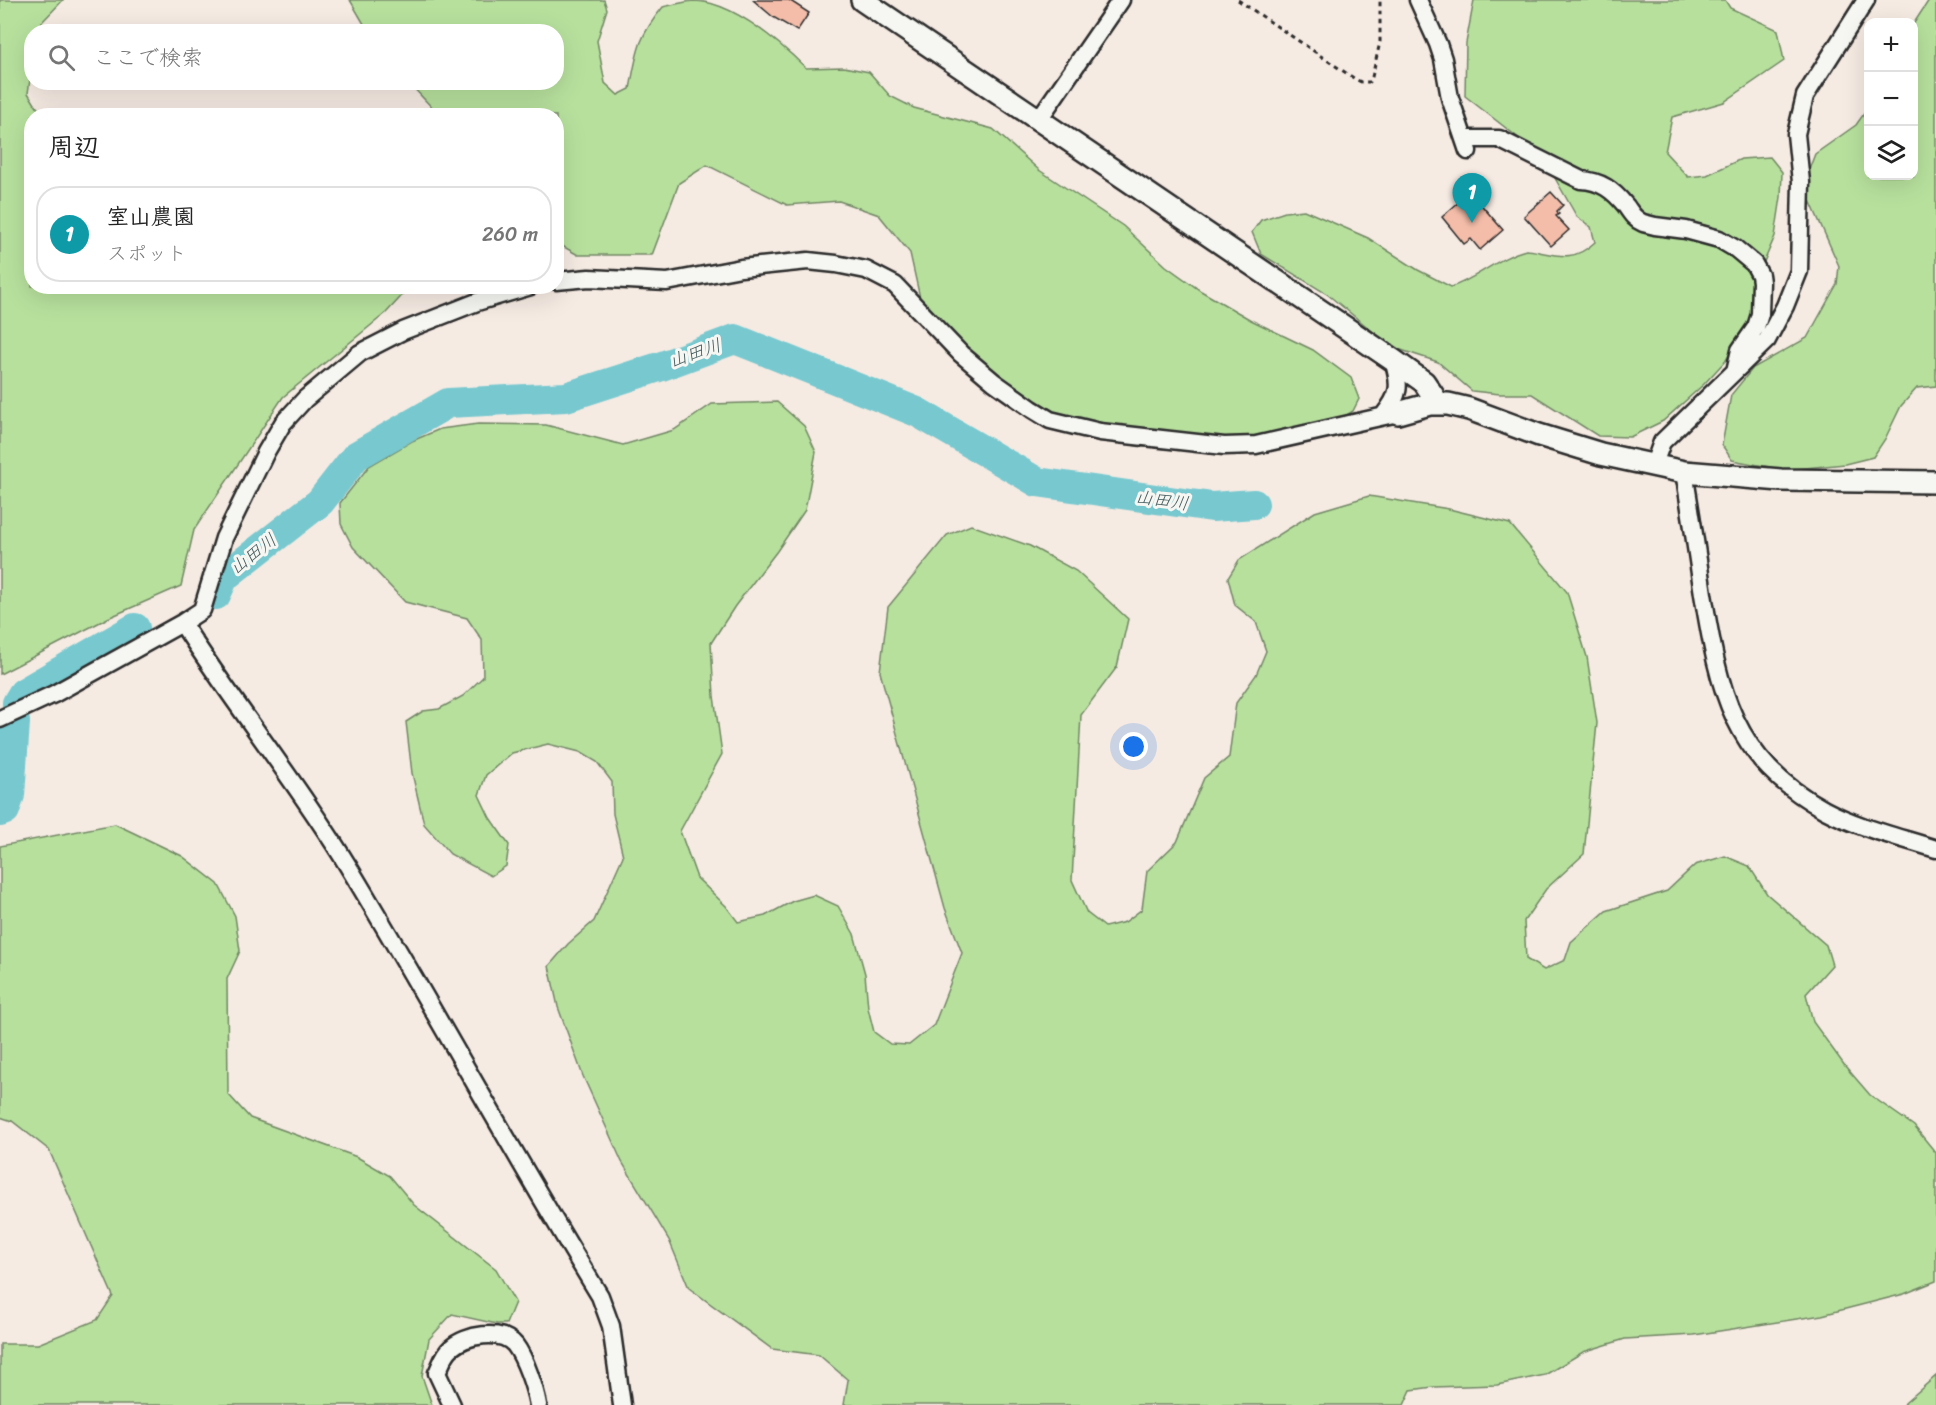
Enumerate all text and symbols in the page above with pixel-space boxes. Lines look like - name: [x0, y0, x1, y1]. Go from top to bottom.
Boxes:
- map controls: [1864, 18, 1918, 180]
- button: +: [1864, 18, 1918, 72]
- search box: [24, 24, 564, 90]
- text: ここで検索: [93, 38, 203, 77]
- icon: search: [45, 41, 78, 74]
- button: −: [1864, 72, 1918, 126]
- text: 周辺: [48, 124, 100, 170]
- button: layers: [1864, 126, 1918, 180]
- pin: 1: [1452, 174, 1492, 223]
- text: 室山農園: [107, 197, 195, 236]
- text: 1: [65, 217, 74, 252]
- text: 260 m: [482, 217, 538, 252]
- text: スポット: [107, 236, 187, 271]
- water label: 山田川: [664, 329, 726, 377]
- water label: 山田川: [1133, 480, 1191, 520]
- water label: 山田川: [222, 525, 284, 583]
- your location: [1119, 732, 1148, 761]

